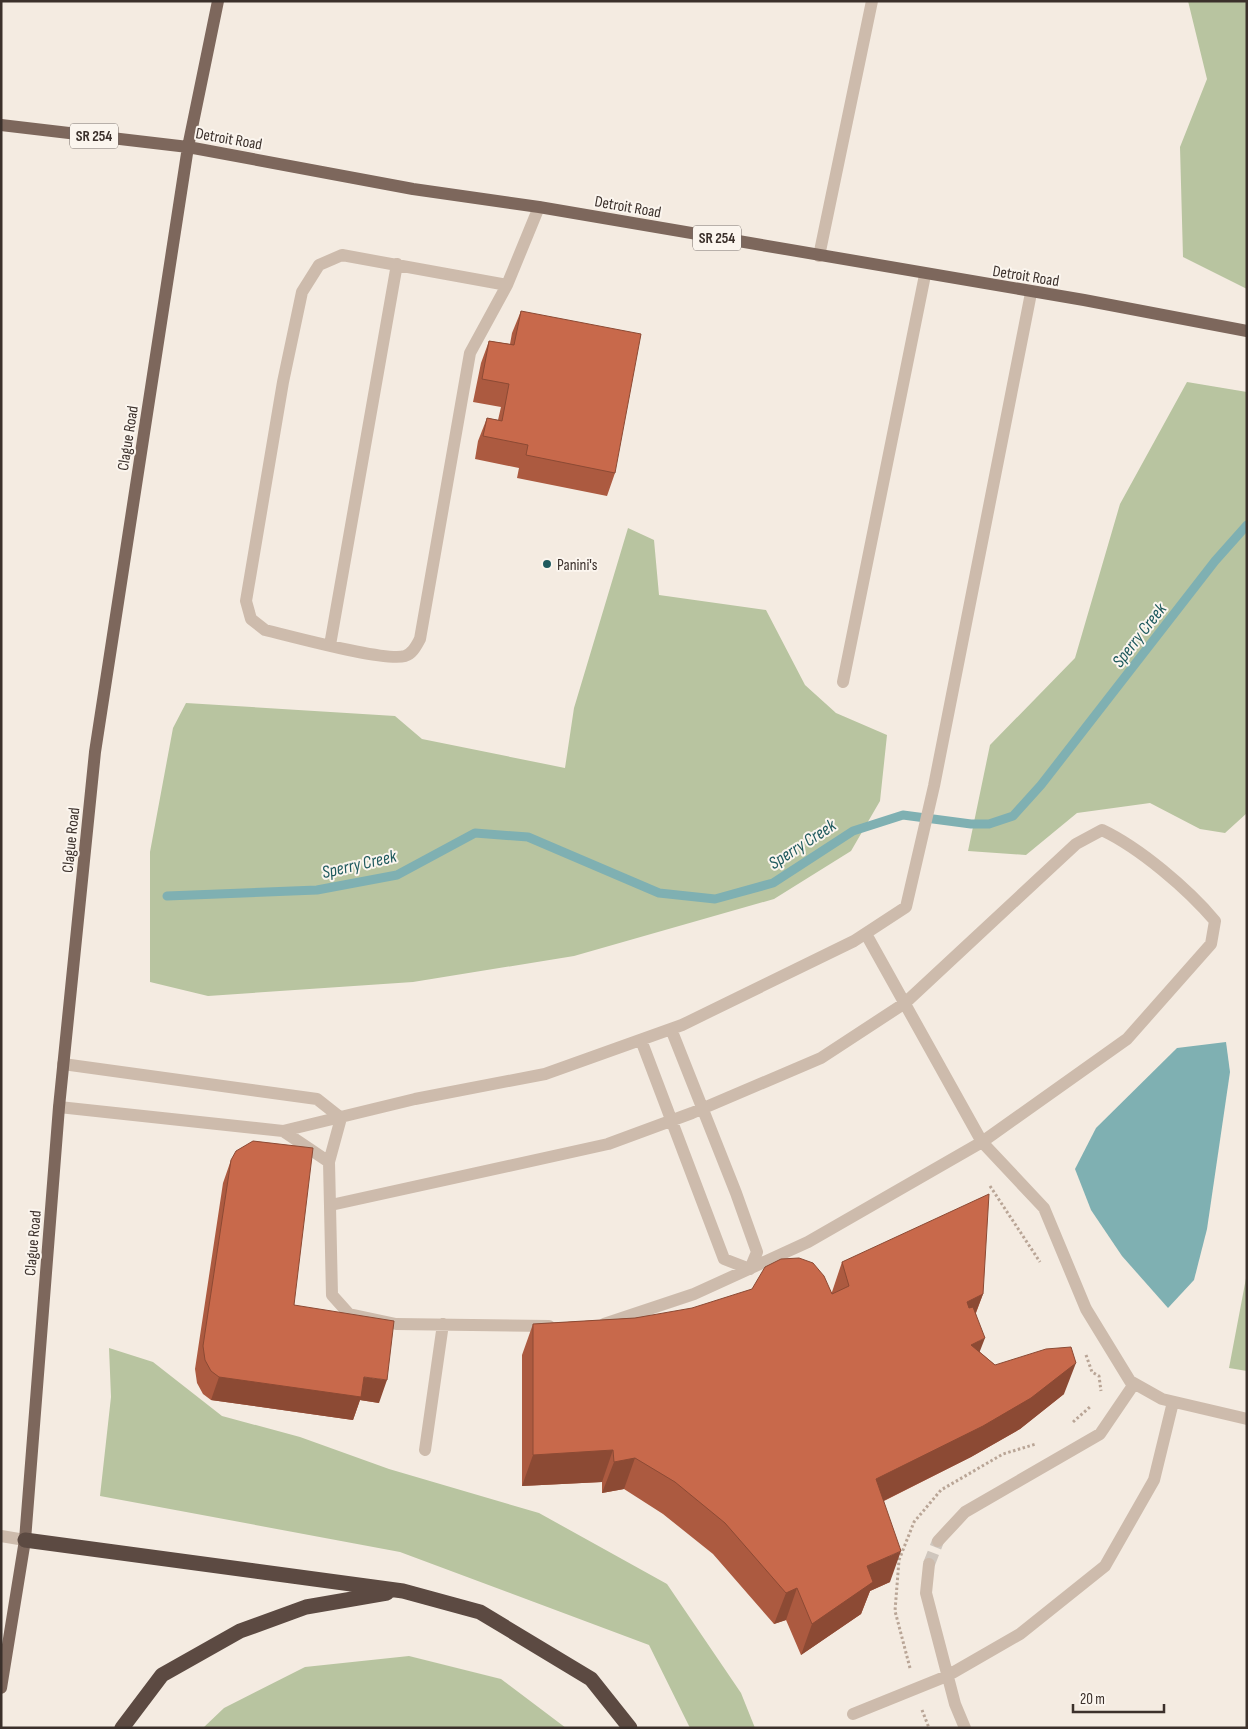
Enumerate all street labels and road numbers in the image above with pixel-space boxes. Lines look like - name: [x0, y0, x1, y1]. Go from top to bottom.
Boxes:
- road number: SR 254: [70, 124, 118, 148]
- street label: Detroit Road: [194, 124, 263, 155]
- street label: Detroit Road: [593, 192, 662, 223]
- road number: SR 254: [693, 226, 741, 250]
- street label: Detroit Road: [991, 262, 1060, 291]
- street label: Clague Road: [114, 404, 143, 472]
- street label: Clague Road: [59, 807, 84, 874]
- street label: Clague Road: [21, 1210, 46, 1277]

